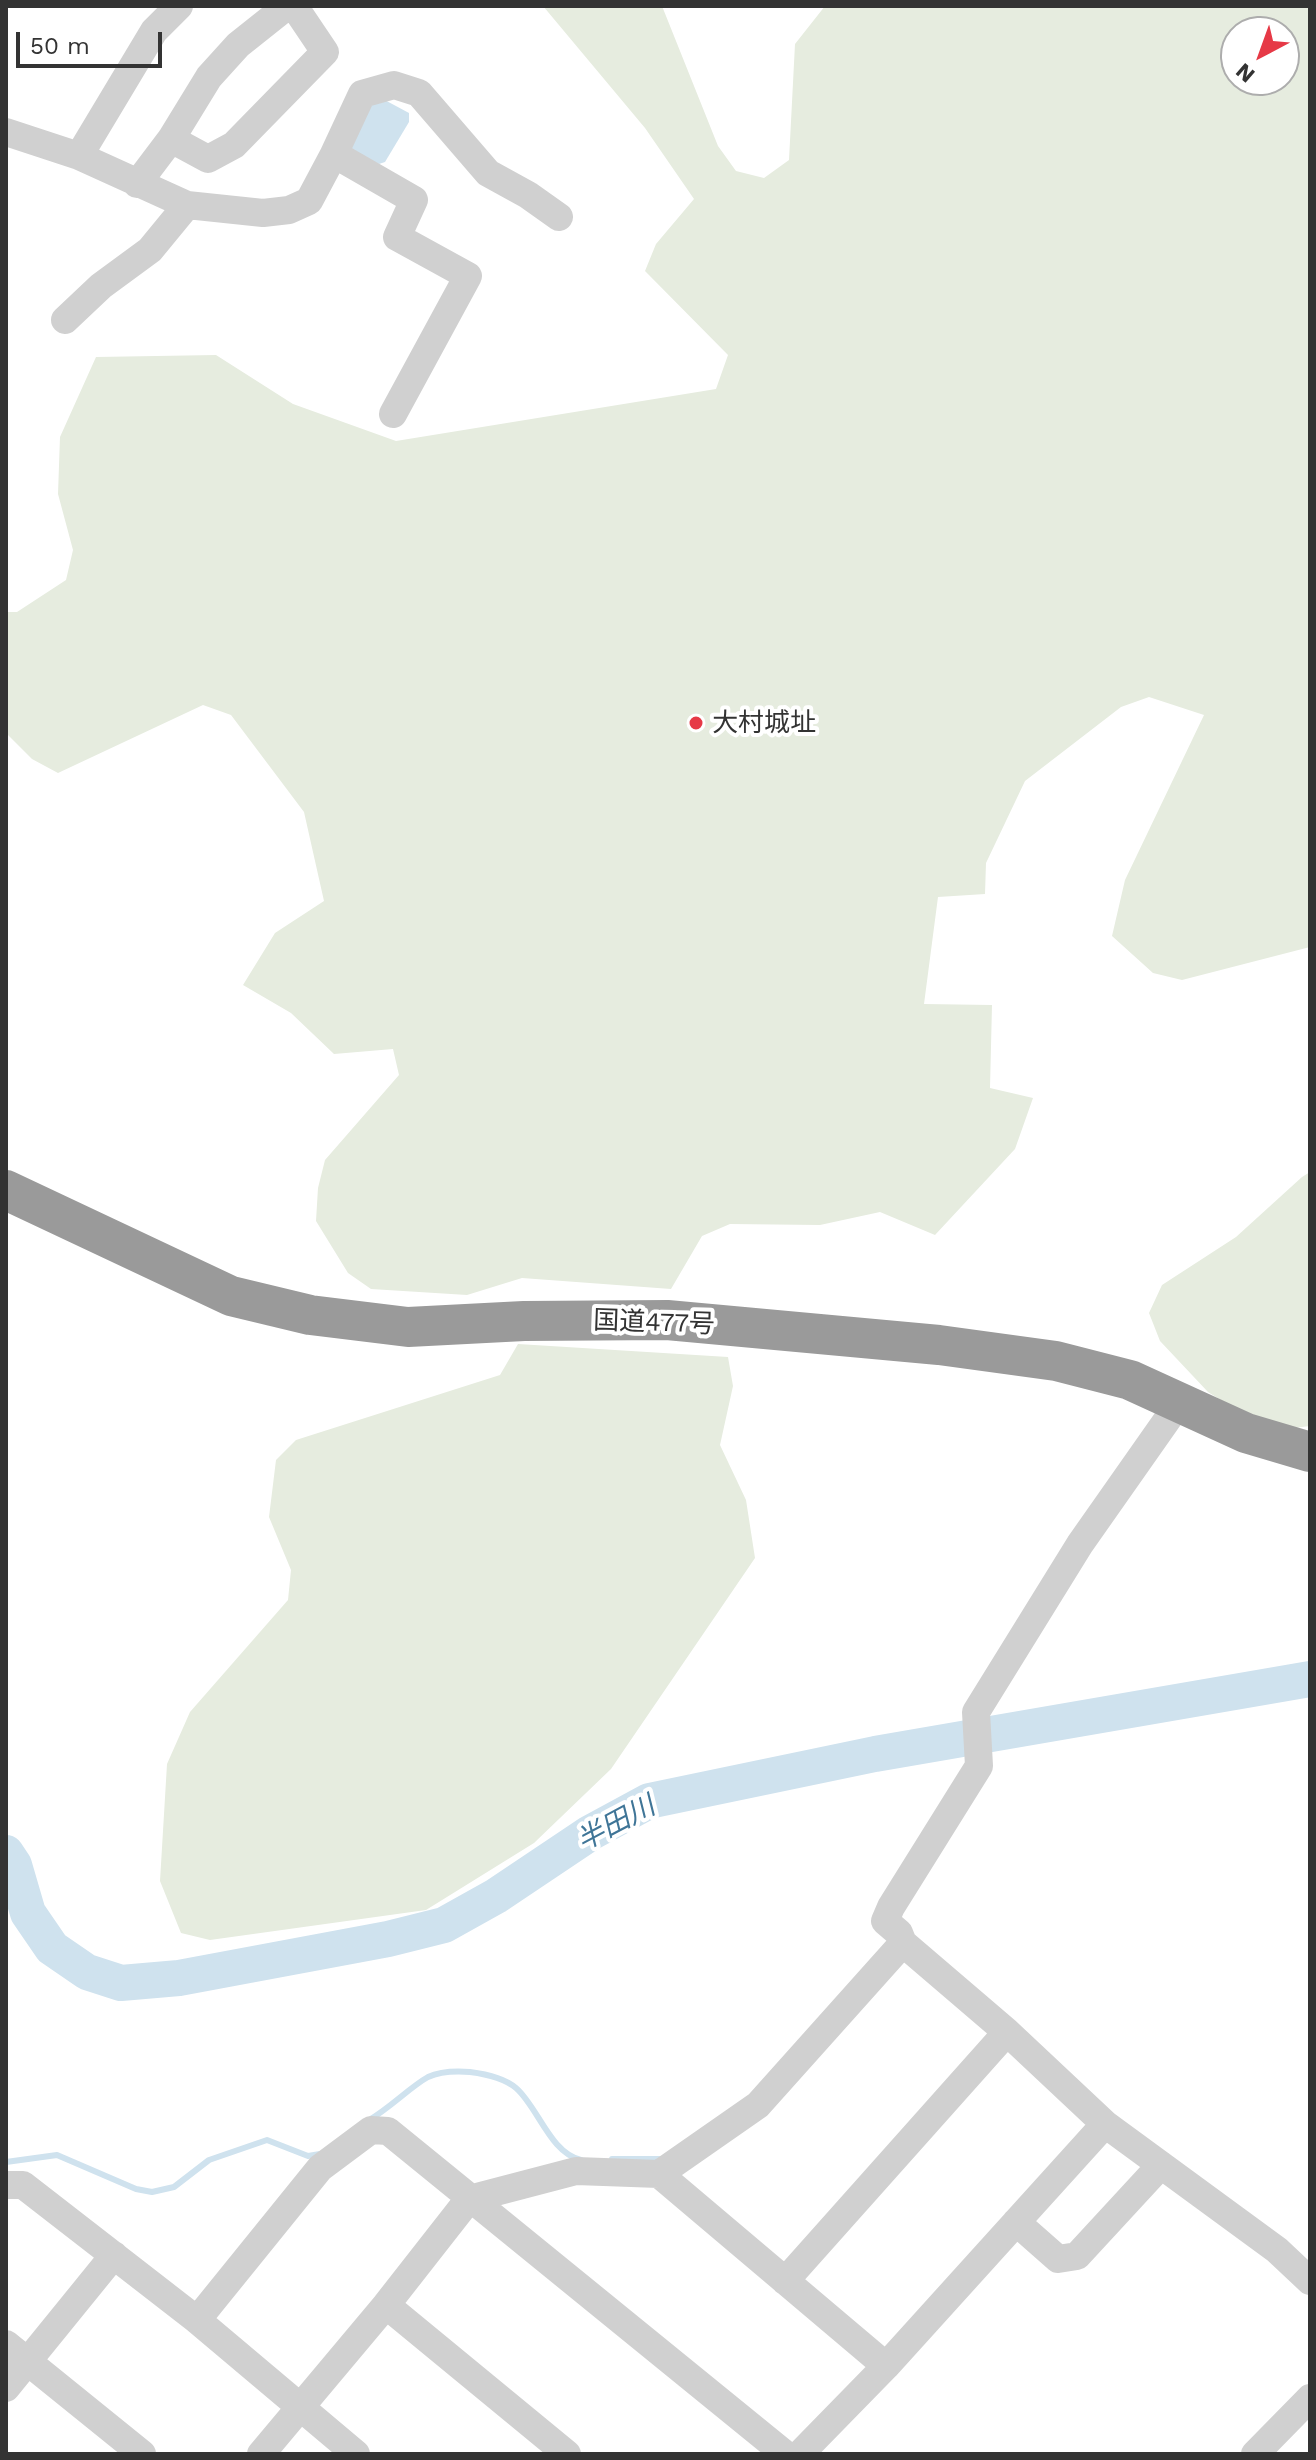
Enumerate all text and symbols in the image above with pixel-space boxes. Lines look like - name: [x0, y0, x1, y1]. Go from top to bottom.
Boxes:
- scale bar: [20, 16, 166, 66]
- north arrow: [1220, 16, 1300, 96]
- text: 50 m: [30, 32, 90, 60]
- text: N: [1231, 58, 1260, 88]
- place label: 大村城址: [712, 707, 816, 739]
- marker: 大村城址: [687, 714, 705, 732]
- street label: 国道477号: [593, 1305, 715, 1341]
- water label: 半田川: [571, 1789, 661, 1859]

